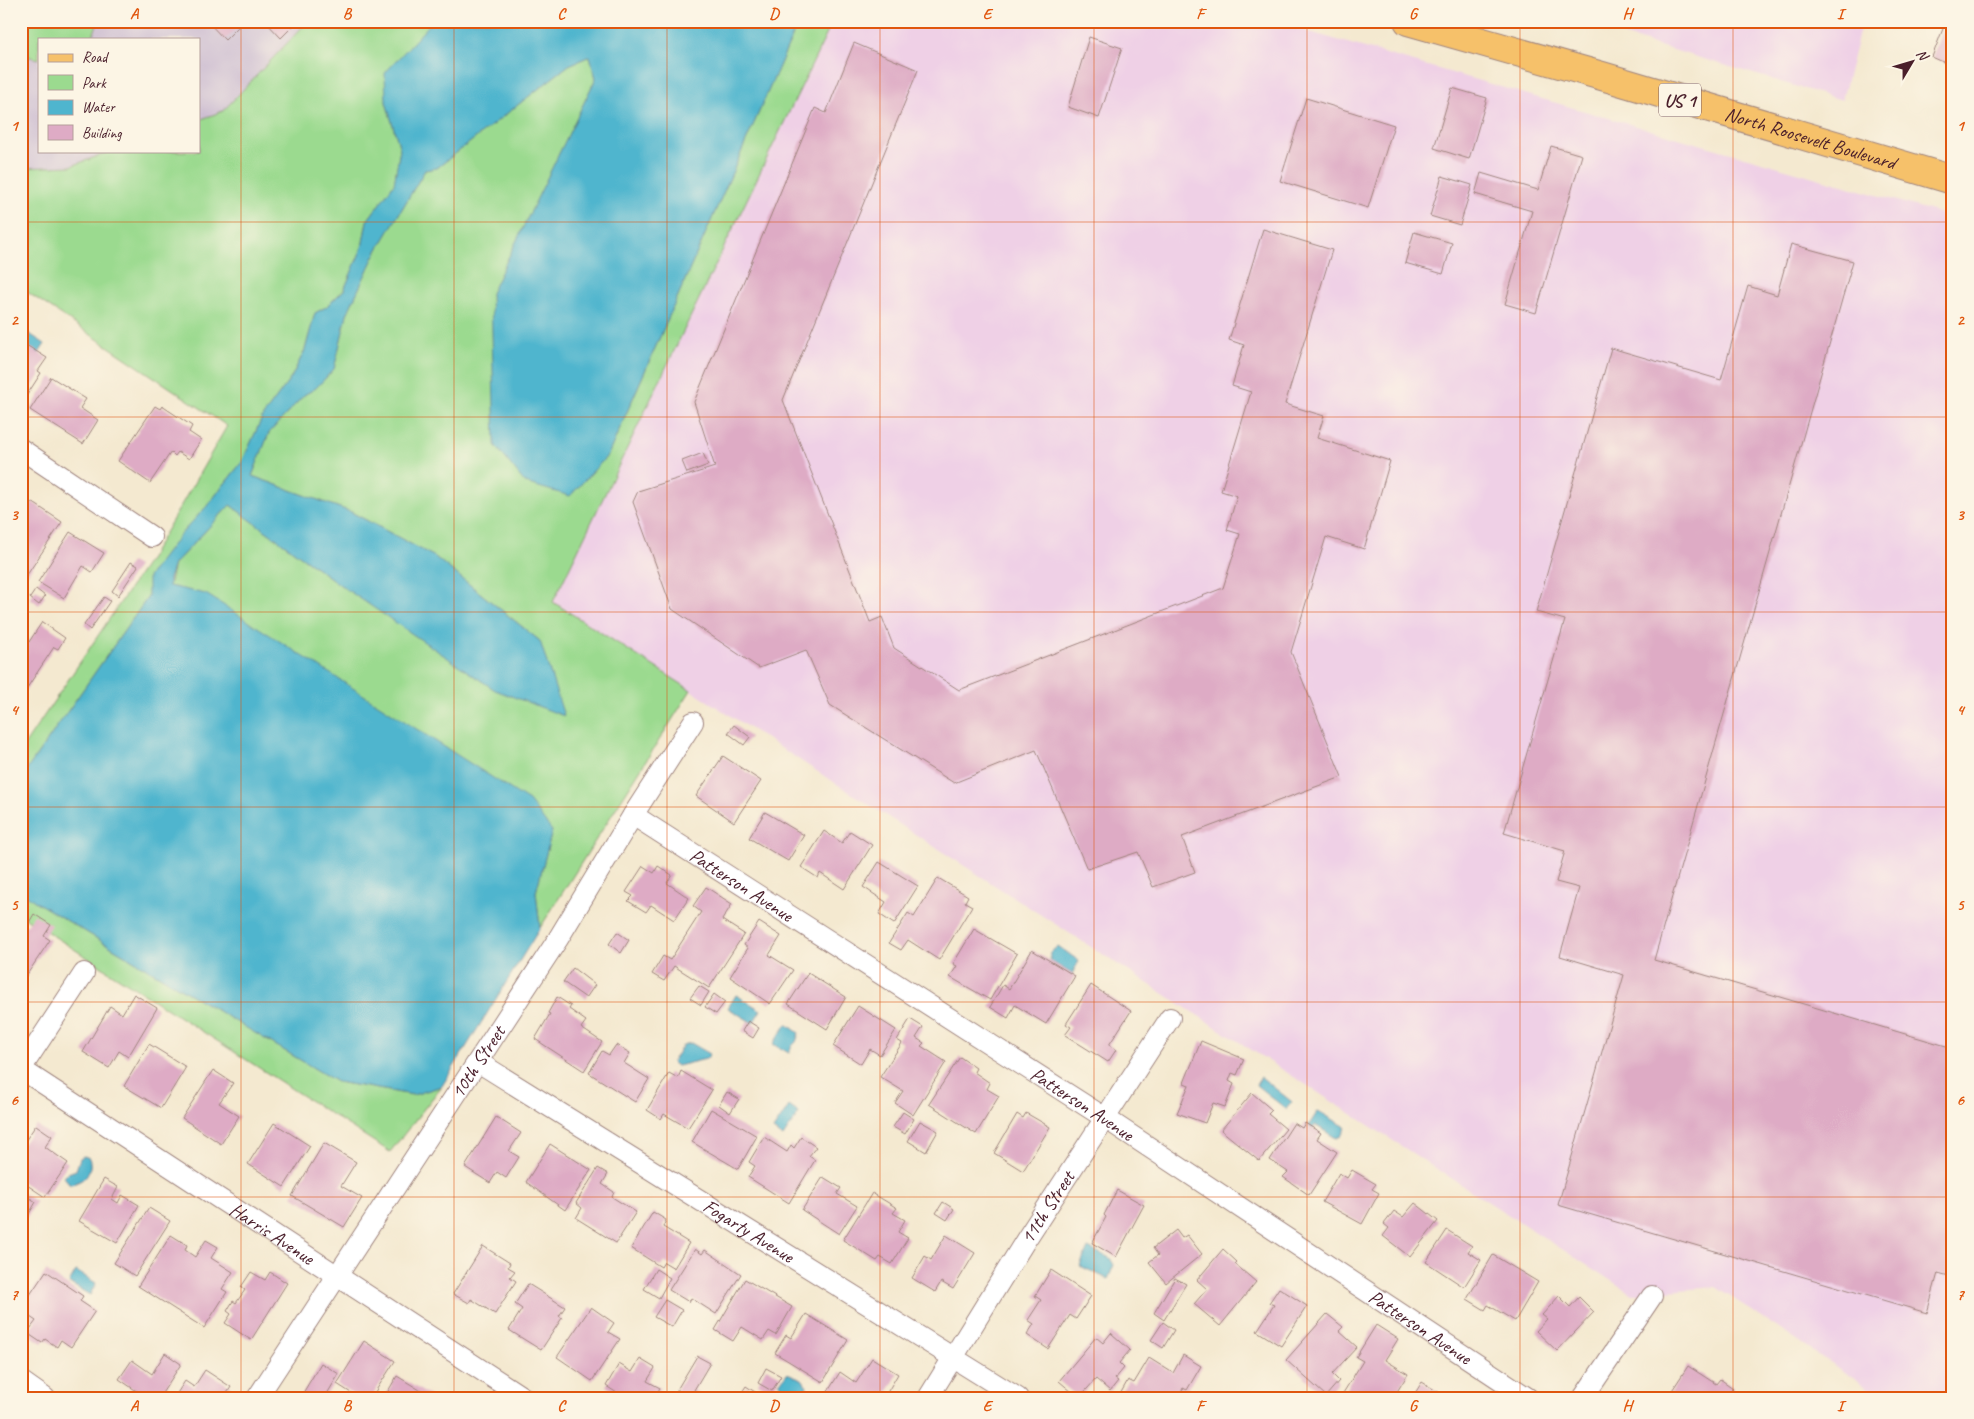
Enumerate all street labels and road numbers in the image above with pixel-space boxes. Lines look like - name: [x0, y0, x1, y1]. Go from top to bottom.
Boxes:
- road number: US 1: [1659, 84, 1701, 116]
- street label: North Roosevelt Boulevard: [1722, 101, 1902, 176]
- street label: Patterson Avenue: [685, 843, 799, 928]
- street label: 10th Street: [445, 1019, 512, 1103]
- street label: Patterson Avenue: [1026, 1062, 1140, 1147]
- street label: 11th Street: [1015, 1164, 1082, 1248]
- street label: Fogarty Avenue: [698, 1193, 800, 1269]
- street label: Harris Avenue: [225, 1197, 320, 1271]
- street label: Patterson Avenue: [1364, 1284, 1477, 1371]

